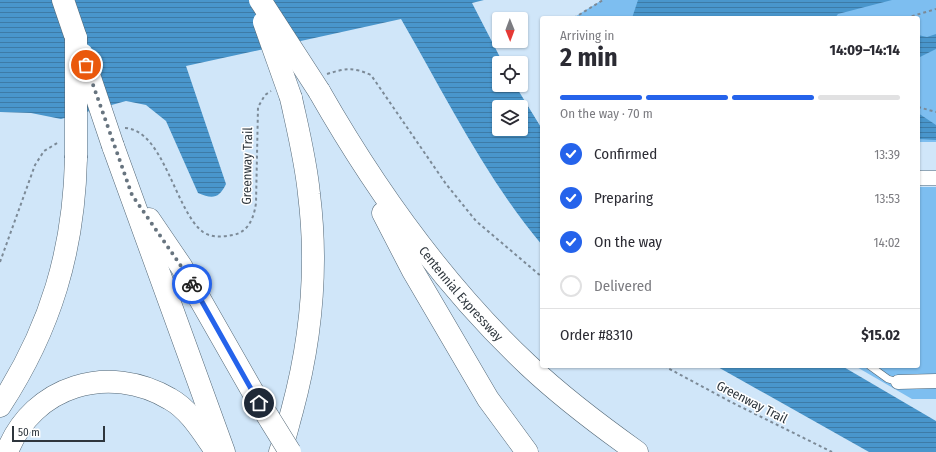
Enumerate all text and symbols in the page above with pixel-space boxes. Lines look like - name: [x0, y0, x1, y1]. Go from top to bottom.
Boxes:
- north arrow: [492, 12, 528, 48]
- map controls: [492, 12, 528, 136]
- text: Arriving in: [560, 28, 614, 43]
- text: 14:09–14:14: [830, 41, 900, 59]
- text: 2 min: [560, 42, 618, 73]
- pin: [69, 48, 103, 82]
- icon: bag: [75, 54, 97, 76]
- button: locate: [492, 56, 528, 92]
- button: layers: [492, 100, 528, 136]
- text: On the way · 70 m: [560, 106, 653, 121]
- street label: Greenway Trail: [239, 127, 255, 205]
- icon: check: [560, 143, 582, 165]
- text: Confirmed: [594, 145, 657, 163]
- text: 13:39: [874, 147, 900, 162]
- icon: check: [560, 187, 582, 209]
- text: Preparing: [594, 189, 653, 207]
- text: 13:53: [875, 191, 900, 206]
- icon: check: [560, 231, 582, 253]
- text: On the way: [594, 233, 662, 251]
- text: 14:02: [874, 235, 900, 250]
- street label: Centennial Expressway: [416, 243, 507, 344]
- courier: [172, 264, 212, 304]
- icon: bike: [181, 273, 203, 295]
- text: Delivered: [594, 277, 652, 295]
- text: Order #8310: [560, 326, 633, 344]
- text: $15.02: [861, 326, 900, 344]
- street label: Greenway Trail: [714, 378, 790, 427]
- pin: [242, 386, 276, 420]
- icon: home: [248, 392, 270, 414]
- scale bar: [12, 424, 105, 443]
- text: 50 m: [18, 426, 40, 439]

